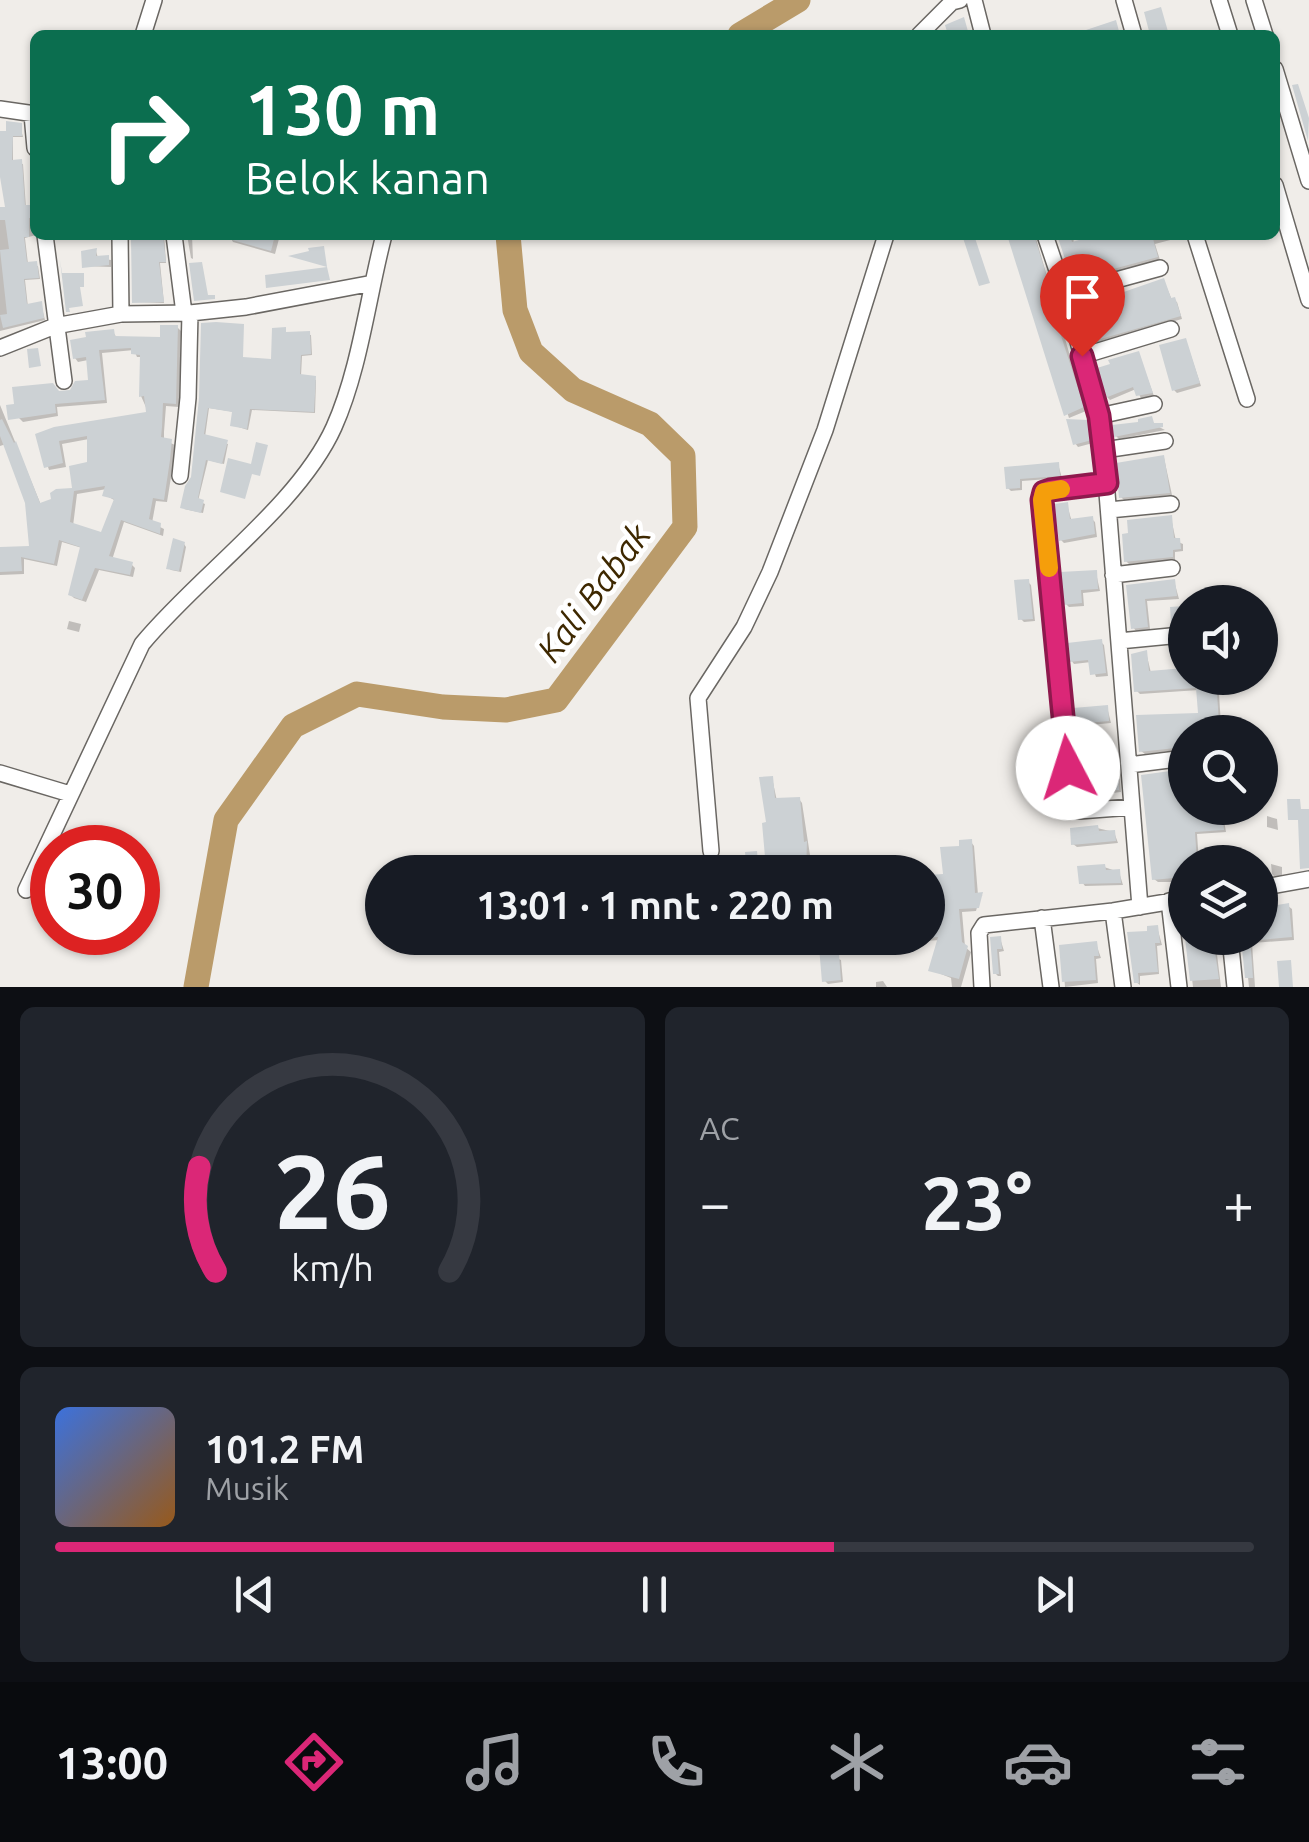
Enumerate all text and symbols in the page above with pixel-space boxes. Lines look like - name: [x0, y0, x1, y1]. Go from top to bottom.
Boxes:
- icon: right: [80, 70, 210, 200]
- text: 130 m: [245, 70, 440, 148]
- text: Belok kanan: [245, 152, 490, 203]
- pin: [1040, 254, 1125, 357]
- icon: arrive: [1055, 269, 1110, 324]
- water label: Kali Babak: [528, 515, 658, 669]
- map controls: [1168, 585, 1278, 955]
- button: sound: [1168, 585, 1278, 695]
- button: search: [1168, 715, 1278, 825]
- position arrow: [1016, 716, 1120, 820]
- speed limit sign: 30: [30, 825, 160, 955]
- button: layers: [1168, 845, 1278, 955]
- text: 13:01 · 1 mnt · 220 m: [476, 884, 834, 926]
- text: AC: [700, 1110, 740, 1146]
- text: 26: [274, 1132, 391, 1249]
- text: 23°: [921, 1160, 1032, 1244]
- text: −: [700, 1172, 731, 1233]
- text: +: [1223, 1172, 1254, 1233]
- text: km/h: [291, 1248, 374, 1288]
- text: 101.2 FM: [205, 1428, 364, 1470]
- text: Musik: [205, 1470, 289, 1506]
- icon: previous: [227, 1567, 282, 1622]
- icon: pause: [627, 1567, 682, 1622]
- icon: next: [1027, 1567, 1082, 1622]
- icon: directions: [279, 1727, 349, 1797]
- icon: music: [460, 1727, 530, 1797]
- icon: phone: [641, 1727, 711, 1797]
- icon: climate: [822, 1727, 892, 1797]
- icon: car: [1003, 1727, 1073, 1797]
- icon: filters: [1183, 1727, 1253, 1797]
- text: 13:00: [55, 1737, 168, 1788]

